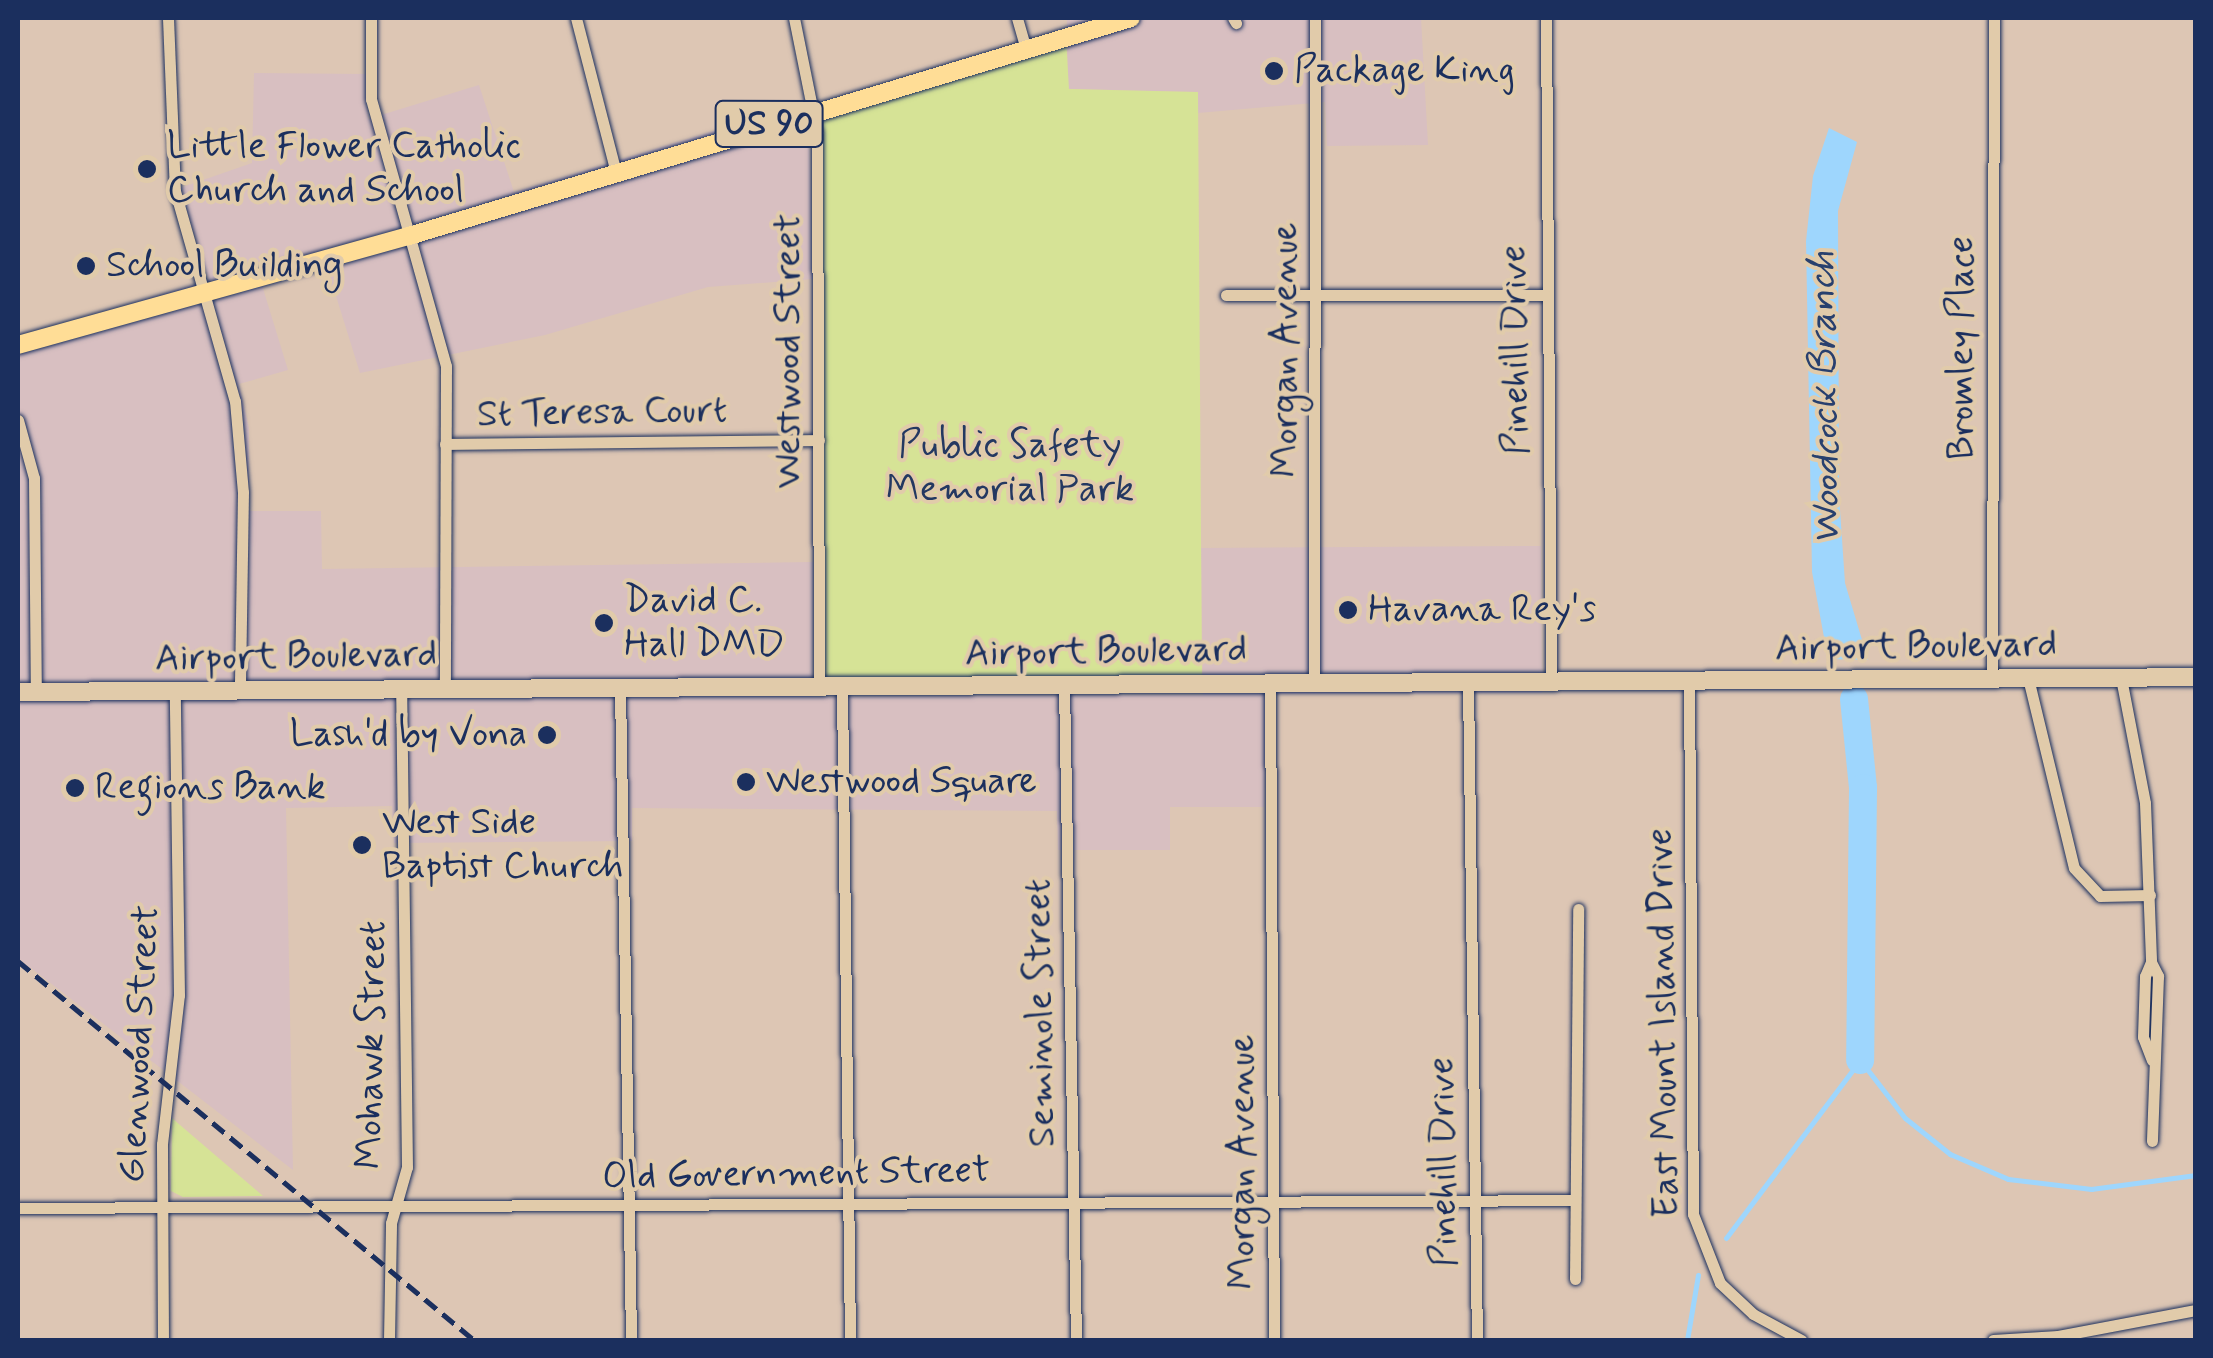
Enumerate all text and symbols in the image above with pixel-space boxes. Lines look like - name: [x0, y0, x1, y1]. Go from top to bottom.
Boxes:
- place label: Package King: [1294, 48, 1510, 94]
- marker: Package King: [1263, 60, 1285, 82]
- road number: US 90: [714, 94, 824, 154]
- place label: Little Flower Catholic Church and School: [167, 124, 528, 213]
- marker: Little Flower Catholic Church and School: [136, 158, 158, 180]
- street label: Westwood Street: [766, 214, 812, 488]
- street label: Morgan Avenue: [1263, 225, 1309, 475]
- street label: Bromley Place: [1939, 236, 1985, 460]
- place label: School Building: [106, 243, 341, 289]
- street label: Pinehill Drive: [1491, 246, 1541, 454]
- water label: Woodcock Branch: [1798, 247, 1852, 549]
- marker: School Building: [75, 255, 97, 277]
- street label: St Teresa Court: [476, 388, 728, 438]
- park label: Public Safety Memorial Park: [887, 423, 1133, 512]
- place label: David C. Hall DMD: [624, 578, 785, 668]
- place label: Havana Rey's: [1368, 587, 1596, 633]
- marker: Havana Rey's: [1337, 599, 1359, 621]
- marker: David C. Hall DMD: [593, 612, 615, 634]
- street label: Airport Boulevard: [1774, 622, 2058, 672]
- street label: Airport Boulevard: [964, 627, 1248, 677]
- street label: Airport Boulevard: [154, 632, 438, 682]
- place label: Lash'd by Vona: [292, 712, 527, 758]
- marker: Lash'd by Vona: [536, 724, 558, 746]
- place label: Westwood Square: [766, 759, 1042, 805]
- place label: Regions Bank: [95, 765, 318, 811]
- marker: Westwood Square: [735, 771, 757, 793]
- marker: Regions Bank: [64, 777, 86, 799]
- place label: West Side Baptist Church: [382, 800, 623, 889]
- street label: East Mount Island Drive: [1638, 825, 1690, 1221]
- marker: West Side Baptist Church: [351, 834, 373, 856]
- street label: Seminole Street: [1016, 875, 1066, 1151]
- street label: Glenwood Street: [110, 905, 170, 1183]
- street label: Mohawk Street: [347, 917, 397, 1173]
- street label: Morgan Avenue: [1220, 1037, 1266, 1287]
- street label: Pinehill Drive: [1419, 1058, 1469, 1266]
- street label: Old Government Street: [603, 1148, 989, 1200]

